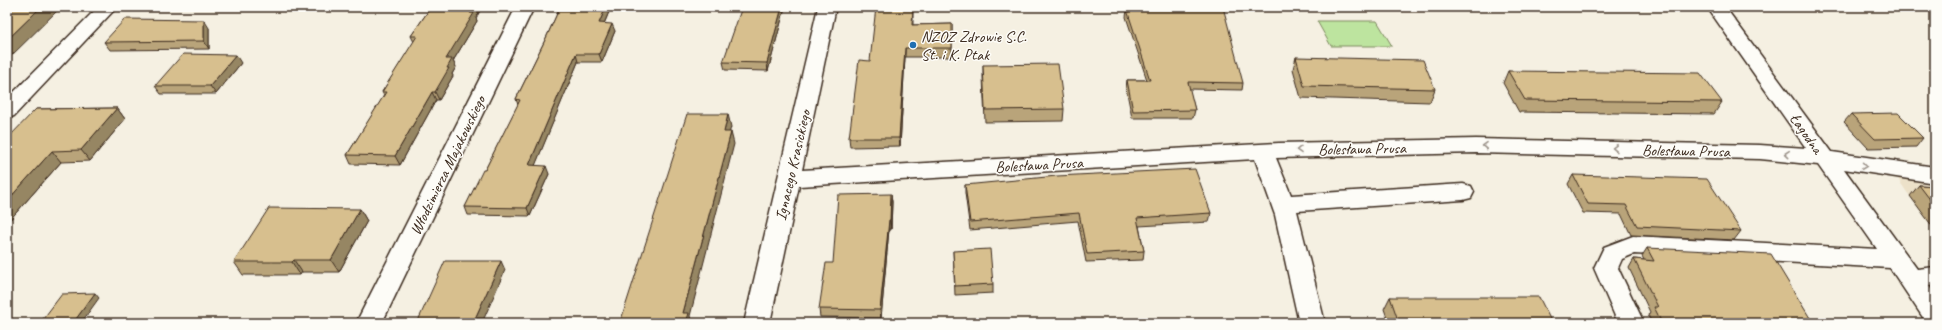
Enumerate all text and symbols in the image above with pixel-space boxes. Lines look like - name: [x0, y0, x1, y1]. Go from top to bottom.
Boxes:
- place label: NZOZ Zdrowie S.C. St. i K. Ptak: [921, 27, 1027, 65]
- marker: NZOZ Zdrowie S.C. St. i K. Ptak: [908, 40, 918, 50]
- street label: Włodzimierza Majakowskiego: [406, 91, 491, 238]
- street label: Ignacego Krasickiego: [771, 106, 816, 222]
- street label: Łagodna: [1785, 109, 1828, 159]
- street label: Bolesława Prusa: [1318, 138, 1407, 160]
- street label: Bolesława Prusa: [1642, 140, 1731, 162]
- one-way arrow: [1482, 142, 1488, 150]
- one-way arrow: [1612, 144, 1618, 152]
- one-way arrow: [1296, 146, 1302, 154]
- one-way arrow: [1784, 150, 1790, 159]
- street label: Bolesława Prusa: [995, 153, 1084, 177]
- one-way arrow: [1861, 161, 1867, 170]

